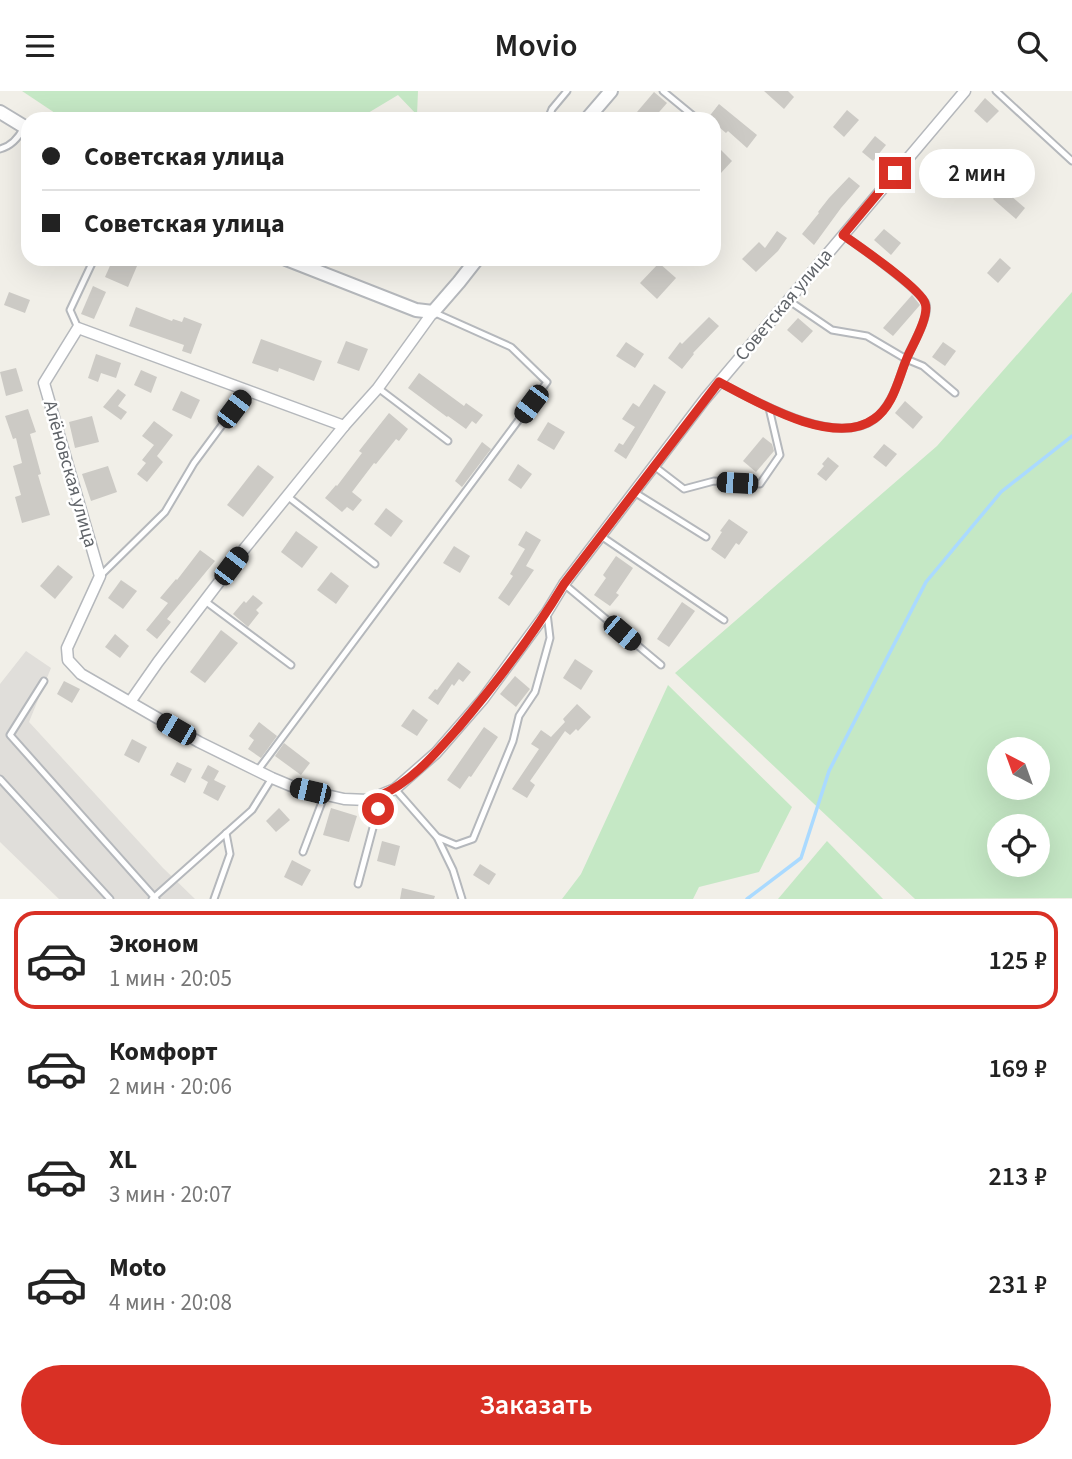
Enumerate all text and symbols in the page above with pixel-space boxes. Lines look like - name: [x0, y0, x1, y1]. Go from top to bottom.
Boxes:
- text: Movio: [494, 23, 578, 69]
- icon: menu: [21, 27, 59, 65]
- icon: search: [1013, 27, 1051, 65]
- text: Советская улица: [84, 138, 285, 175]
- callout: 2 мин: [920, 148, 1035, 197]
- route end: [879, 157, 911, 189]
- text: 2 мин: [948, 157, 1006, 190]
- text: Советская улица: [84, 205, 285, 242]
- street label: Советская улица: [729, 243, 839, 367]
- car: [510, 381, 553, 427]
- car: [213, 386, 256, 432]
- street label: Алёновская улица: [36, 397, 104, 551]
- car: [716, 471, 759, 495]
- car: [210, 543, 253, 589]
- car: [600, 611, 645, 655]
- car: [153, 709, 200, 749]
- north arrow: [987, 737, 1050, 800]
- map controls: [987, 737, 1050, 877]
- car: [288, 776, 333, 806]
- route start: [362, 793, 394, 825]
- button: locate: [987, 814, 1050, 877]
- text: Эконом: [109, 925, 199, 962]
- icon: car: [25, 929, 88, 992]
- text: 125 ₽: [988, 942, 1047, 979]
- text: 1 мин · 20:05: [109, 962, 232, 995]
- text: Комфорт: [109, 1033, 218, 1070]
- icon: car: [25, 1037, 88, 1100]
- text: 169 ₽: [988, 1050, 1047, 1087]
- text: 2 мин · 20:06: [109, 1070, 232, 1103]
- text: XL: [109, 1141, 137, 1178]
- icon: car: [25, 1145, 88, 1208]
- text: 213 ₽: [988, 1158, 1047, 1195]
- text: 3 мин · 20:07: [109, 1178, 232, 1211]
- text: Moto: [109, 1249, 166, 1286]
- icon: car: [25, 1253, 88, 1316]
- text: 231 ₽: [988, 1266, 1047, 1303]
- text: 4 мин · 20:08: [109, 1286, 232, 1319]
- button: Заказать: [21, 1365, 1051, 1445]

